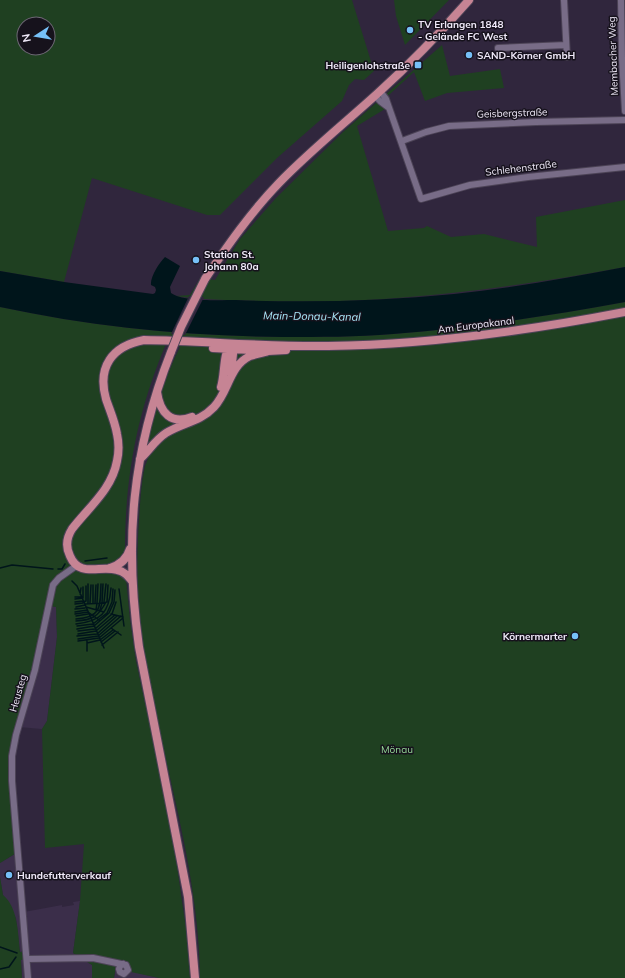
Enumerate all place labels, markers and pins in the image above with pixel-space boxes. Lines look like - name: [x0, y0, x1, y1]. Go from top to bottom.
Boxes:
- place label: TV Erlangen 1848 - Gelände FC West: [418, 18, 507, 43]
- marker: TV Erlangen 1848 - Gelände FC West: [405, 25, 415, 35]
- place label: SAND-Körner GmbH: [477, 49, 575, 62]
- marker: SAND-Körner GmbH: [464, 50, 474, 60]
- place label: Heiligenlohstraße: [326, 59, 411, 72]
- marker: Heiligenlohstraße: [413, 60, 423, 70]
- place label: Station St. Johann 80a: [204, 248, 259, 273]
- marker: Station St. Johann 80a: [191, 255, 201, 265]
- place label: Körnermarter: [503, 630, 567, 643]
- marker: Körnermarter: [570, 631, 580, 641]
- place label: Hundefutterverkauf: [17, 869, 111, 882]
- marker: Hundefutterverkauf: [4, 870, 14, 880]

